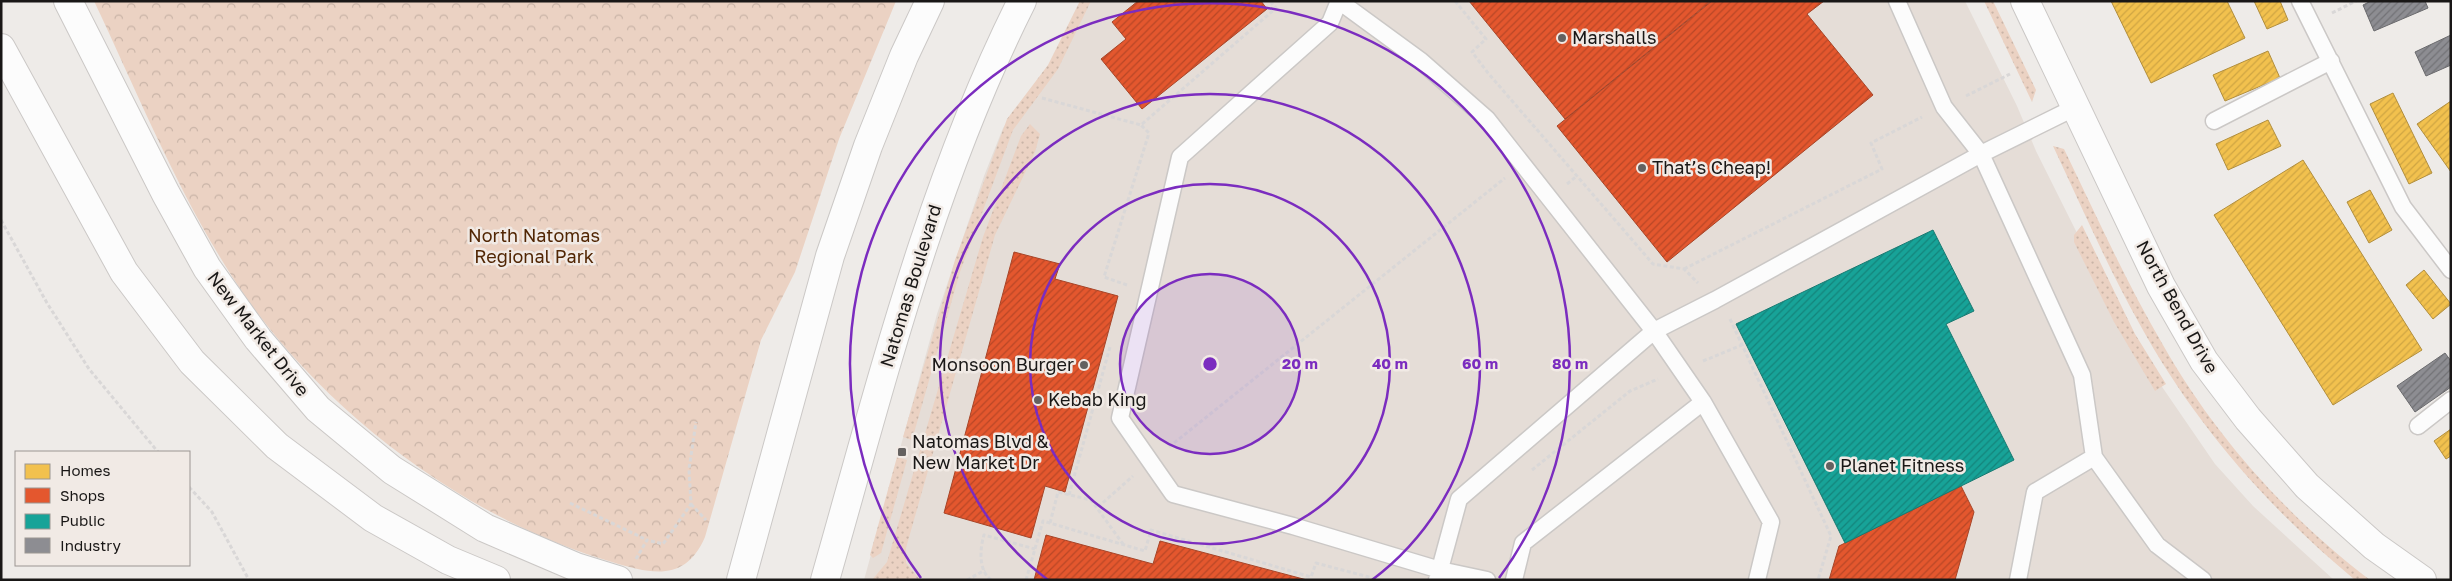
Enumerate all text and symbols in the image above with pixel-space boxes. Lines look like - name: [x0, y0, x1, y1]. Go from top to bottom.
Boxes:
- place label: Marshalls: [1572, 26, 1657, 48]
- marker: Marshalls: [1556, 32, 1568, 44]
- place label: That’s Cheap!: [1652, 156, 1771, 178]
- marker: That’s Cheap!: [1636, 162, 1648, 174]
- street label: Natomas Boulevard: [875, 202, 945, 370]
- park label: North Natomas Regional Park: [468, 224, 600, 267]
- street label: North Bend Drive: [2132, 236, 2223, 377]
- street label: New Market Drive: [203, 267, 314, 400]
- place label: Monsoon Burger: [932, 353, 1074, 375]
- text: 20 m: [1282, 354, 1318, 372]
- text: 40 m: [1372, 354, 1408, 372]
- text: 60 m: [1462, 354, 1498, 372]
- text: 80 m: [1552, 354, 1588, 372]
- centre of rings: [1201, 355, 1219, 373]
- marker: Monsoon Burger: [1078, 359, 1090, 371]
- place label: Kebab King: [1048, 388, 1147, 410]
- marker: Kebab King: [1032, 394, 1044, 406]
- place label: Natomas Blvd & New Market Dr: [912, 430, 1049, 473]
- marker: Natomas Blvd & New Market Dr: [896, 446, 908, 458]
- legend: [15, 451, 190, 566]
- place label: Planet Fitness: [1840, 454, 1964, 476]
- marker: Planet Fitness: [1824, 460, 1836, 472]
- text: Homes: [60, 461, 110, 479]
- text: Shops: [60, 486, 105, 504]
- text: Public: [60, 511, 105, 529]
- text: Industry: [60, 536, 121, 554]

